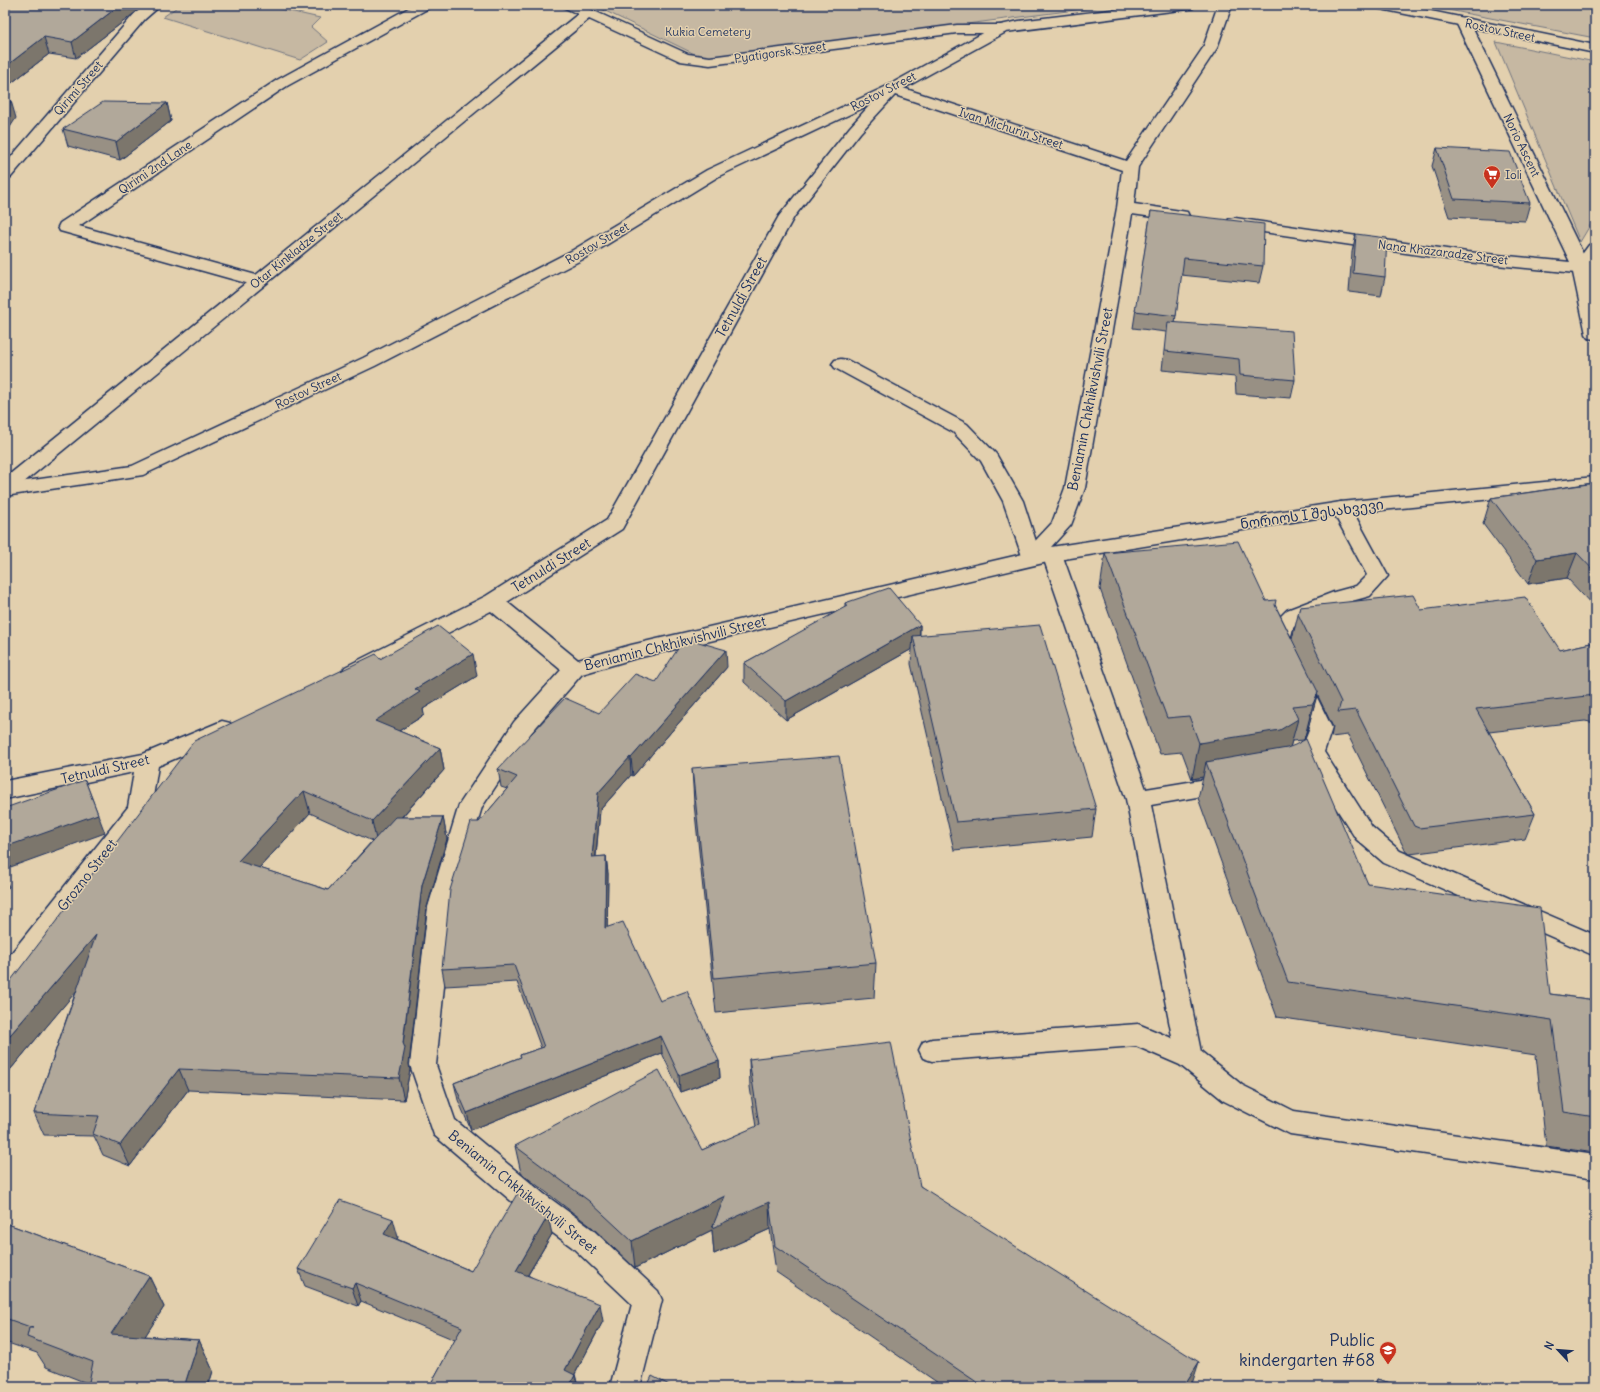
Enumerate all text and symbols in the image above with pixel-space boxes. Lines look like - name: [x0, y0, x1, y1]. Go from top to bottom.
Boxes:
- street label: Rostov Street: [1464, 15, 1536, 45]
- park label: Kukia Cemetery: [665, 24, 751, 39]
- street label: Pyatigorsk Street: [733, 38, 827, 66]
- street label: Qirimi Street: [50, 58, 106, 118]
- street label: Rostov Street: [848, 68, 918, 114]
- street label: Ivan Michurin Street: [957, 104, 1065, 152]
- street label: Norio Ascent: [1500, 111, 1544, 179]
- street label: Qirimi 2nd Lane: [115, 137, 195, 197]
- supermarket icon: Ioli: [1482, 164, 1502, 189]
- place label: Ioli: [1505, 167, 1522, 182]
- street label: Otar Kinkladze Street: [247, 208, 345, 292]
- street label: Rostov Street: [562, 219, 632, 267]
- street label: Nana Khazaradze Street: [1377, 237, 1509, 267]
- street label: Tetnuldi Street: [711, 253, 771, 341]
- street label: Beniamin Chkhikvishvili Street: [1063, 305, 1117, 492]
- street label: Rostov Street: [273, 368, 343, 412]
- street label: ნორიოს I შესახვევი: [1239, 495, 1385, 533]
- street label: Tetnuldi Street: [508, 533, 594, 596]
- street label: Beniamin Chkhikvishvili Street: [582, 612, 768, 674]
- street label: Tetnuldi Street: [59, 750, 151, 788]
- street label: Grozno Street: [53, 835, 121, 915]
- street label: Beniamin Chkhikvishvili Street: [445, 1126, 601, 1258]
- place label: Public kindergarten #68: [1239, 1329, 1375, 1371]
- north arrow: [1538, 1330, 1578, 1370]
- text: N: [1541, 1339, 1557, 1352]
- school or university icon: Public kindergarten #68: [1378, 1340, 1398, 1365]

